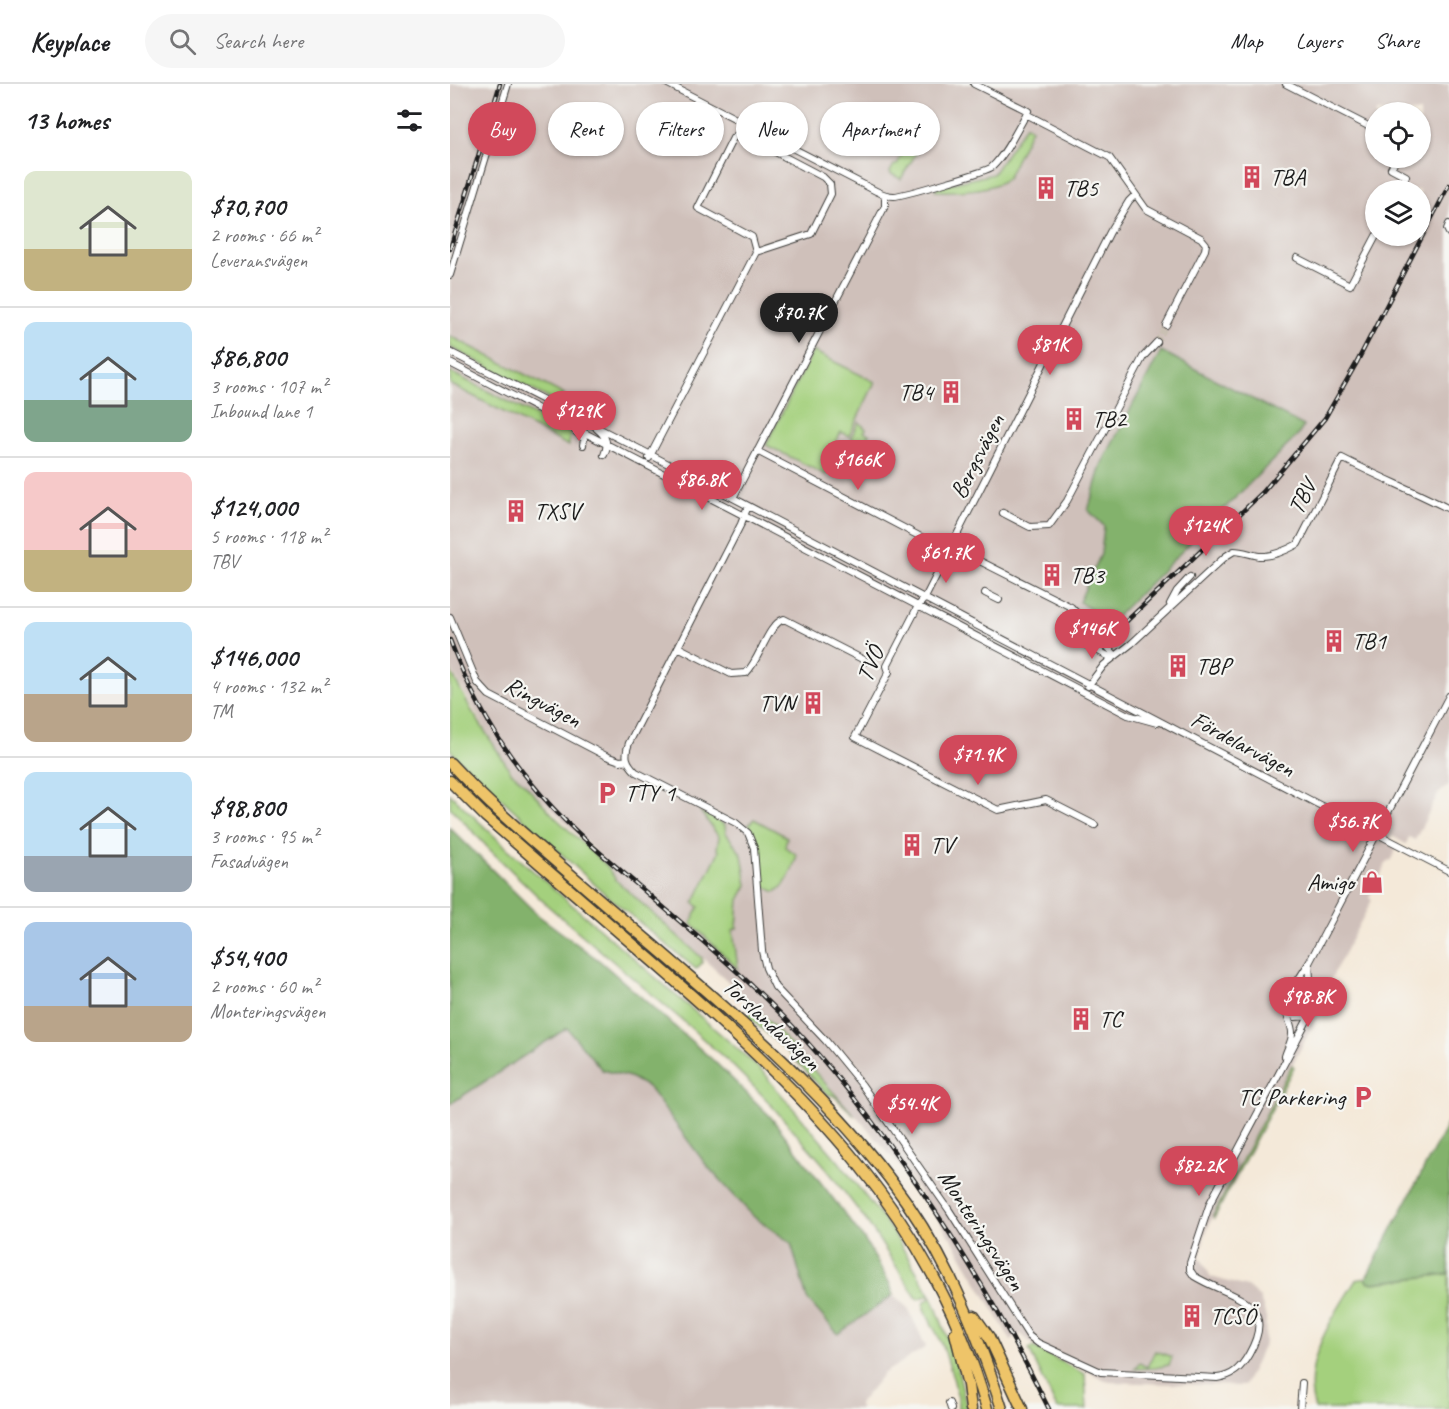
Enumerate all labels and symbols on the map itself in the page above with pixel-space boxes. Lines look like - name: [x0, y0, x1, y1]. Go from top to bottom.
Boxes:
- place label: TBA: [1270, 162, 1306, 192]
- building icon: TBA: [1239, 164, 1265, 190]
- place label: TB5: [1064, 173, 1099, 203]
- building icon: TB5: [1033, 175, 1059, 201]
- pin: $70.7K: [750, 293, 848, 344]
- pin: $81K: [1014, 325, 1086, 376]
- place label: TB4: [899, 377, 935, 407]
- building icon: TB4: [938, 379, 964, 405]
- pin: $129K: [537, 391, 621, 442]
- place label: TB2: [1092, 404, 1128, 434]
- building icon: TB2: [1061, 406, 1087, 432]
- street label: Bergsvägen: [943, 408, 1011, 503]
- pin: $166K: [816, 440, 900, 491]
- pin: $86.8K: [653, 460, 751, 511]
- street label: TBV: [1281, 471, 1325, 519]
- place label: TXSV: [534, 496, 584, 526]
- building icon: TXSV: [503, 498, 529, 524]
- pin: $124K: [1164, 506, 1248, 557]
- pin: $61.7K: [897, 533, 995, 584]
- place label: TB3: [1070, 560, 1106, 590]
- building icon: TB3: [1039, 562, 1065, 588]
- pin: $146K: [1050, 609, 1134, 660]
- place label: TB1: [1352, 626, 1387, 656]
- building icon: TB1: [1321, 628, 1347, 654]
- street label: TVÖ: [849, 638, 892, 686]
- place label: TBP: [1196, 651, 1234, 681]
- building icon: TBP: [1165, 653, 1191, 679]
- street label: Ringvägen: [500, 669, 587, 735]
- place label: TVN: [759, 688, 798, 718]
- building icon: TVN: [800, 690, 826, 716]
- street label: Fördelarvägen: [1186, 704, 1300, 784]
- pin: $71.9K: [929, 735, 1027, 786]
- place label: TTY 1: [625, 778, 676, 808]
- parking icon: TTY 1: [594, 780, 620, 806]
- pin: $56.7K: [1304, 802, 1402, 853]
- place label: TV: [930, 830, 959, 860]
- building icon: TV: [899, 832, 925, 858]
- place label: Amigo: [1307, 867, 1357, 897]
- shop icon: Amigo: [1359, 869, 1385, 895]
- street label: Torslandavägen: [717, 971, 828, 1077]
- pin: $98.8K: [1259, 977, 1357, 1028]
- place label: TC: [1099, 1004, 1125, 1034]
- building icon: TC: [1068, 1006, 1094, 1032]
- place label: TC Parkering: [1238, 1082, 1347, 1112]
- pin: $54.4K: [863, 1084, 961, 1135]
- parking icon: TC Parkering: [1350, 1084, 1376, 1110]
- pin: $82.2K: [1150, 1146, 1248, 1197]
- street label: Monteringsvägen: [932, 1164, 1032, 1296]
- place label: TCSÖ: [1210, 1301, 1260, 1331]
- building icon: TCSÖ: [1179, 1303, 1205, 1329]

